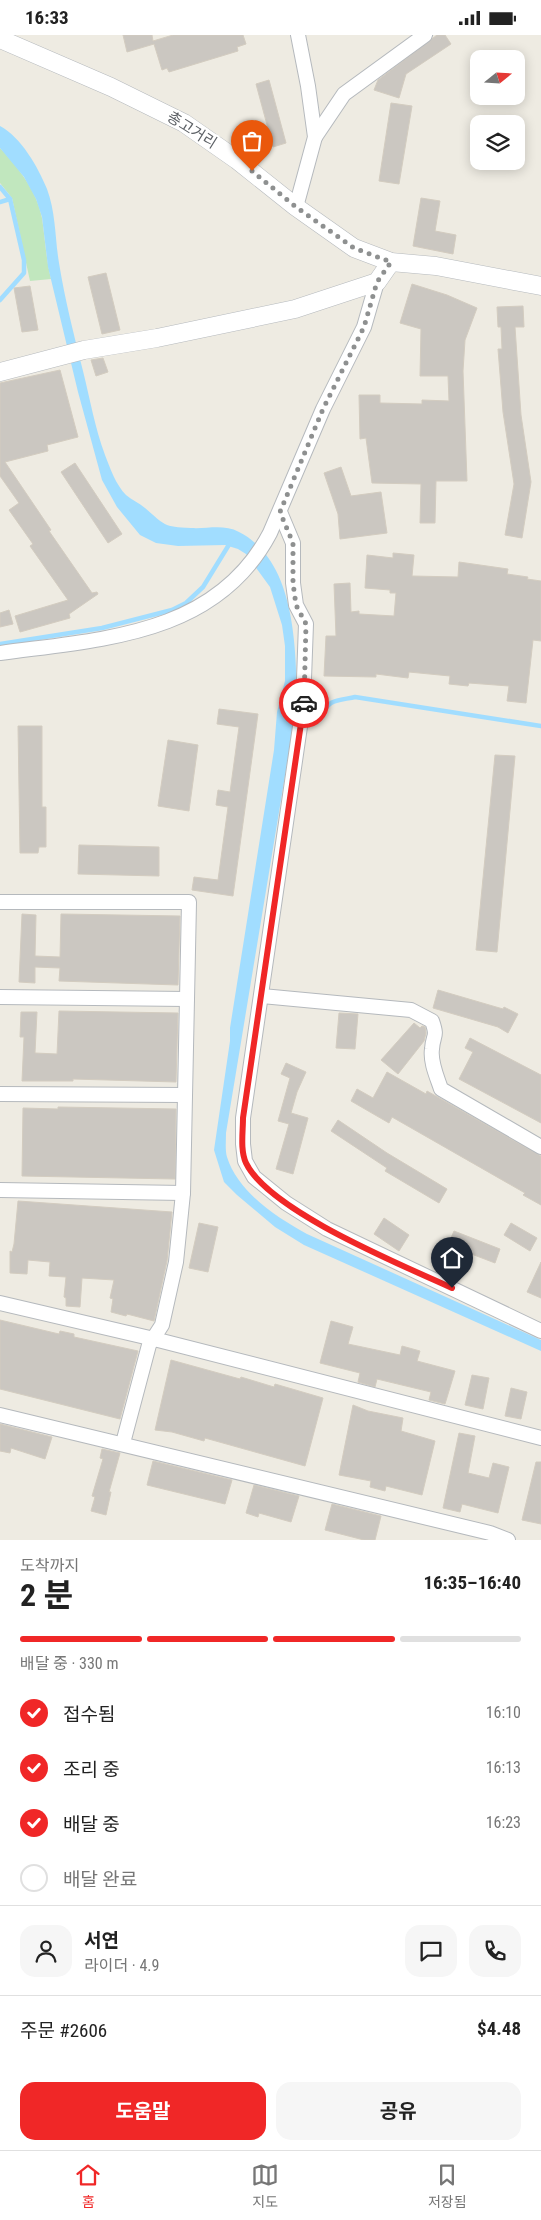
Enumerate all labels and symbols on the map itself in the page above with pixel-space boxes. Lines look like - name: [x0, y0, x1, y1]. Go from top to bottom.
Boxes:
- north arrow: [470, 50, 525, 105]
- street label: 총고거리: [164, 108, 220, 152]
- pin: [231, 120, 273, 171]
- courier: [279, 678, 329, 728]
- pin: [431, 1237, 473, 1288]

